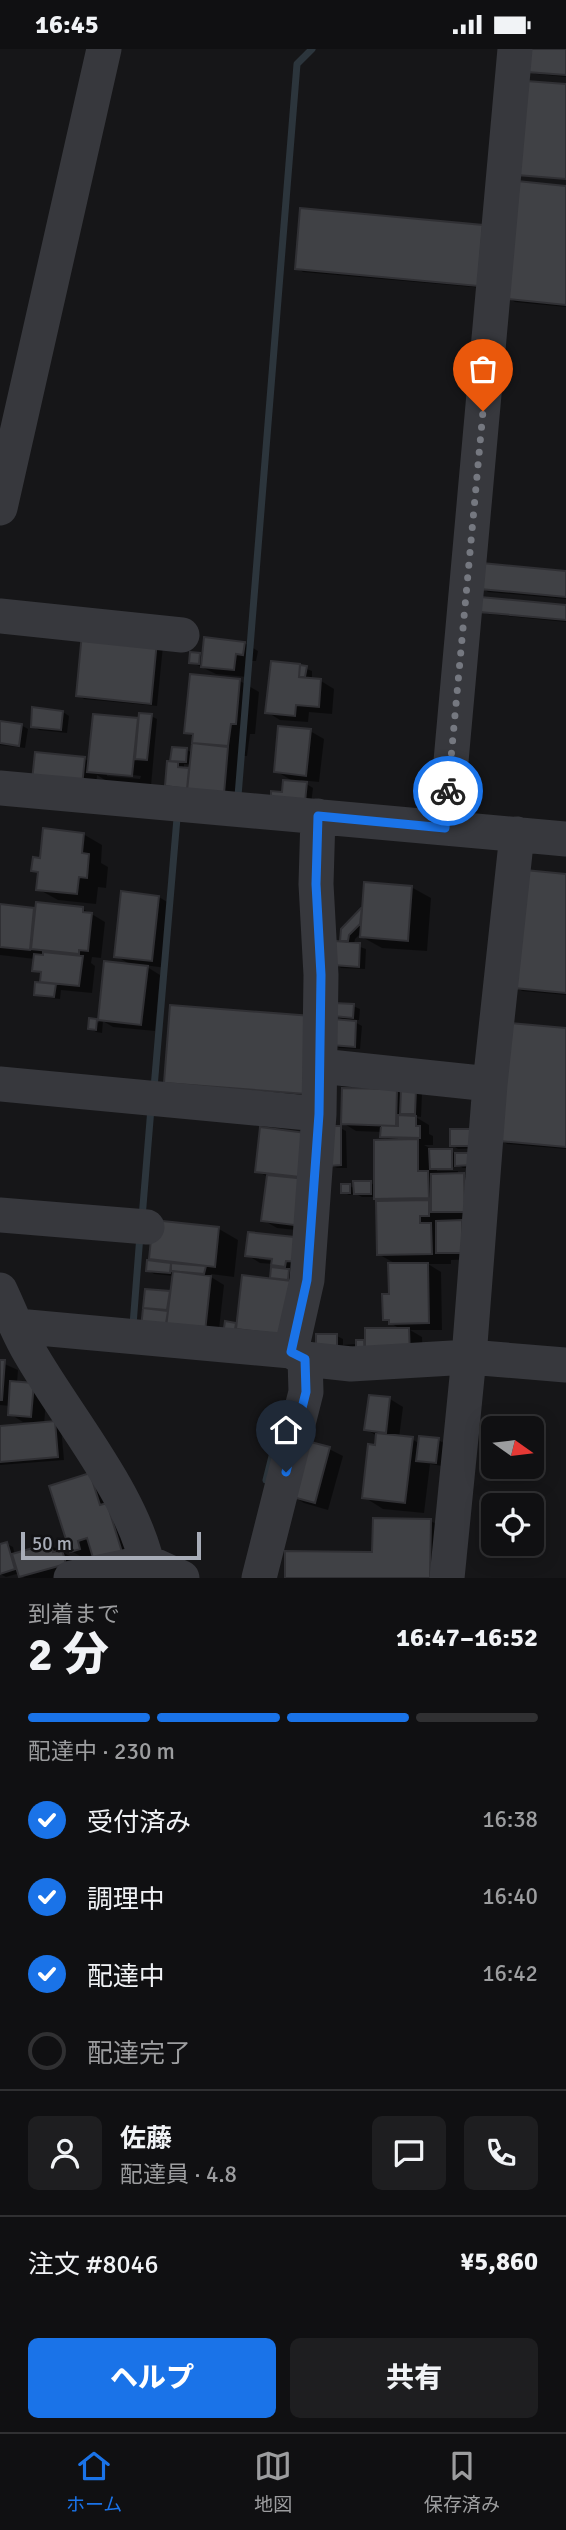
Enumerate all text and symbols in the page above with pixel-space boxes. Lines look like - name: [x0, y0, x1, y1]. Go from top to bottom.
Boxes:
- text: 16:45: [35, 9, 99, 41]
- pin: [453, 339, 513, 411]
- icon: bag: [464, 350, 502, 388]
- courier: [413, 756, 483, 826]
- icon: bike: [429, 772, 467, 810]
- pin: [256, 1400, 316, 1472]
- icon: home: [267, 1411, 305, 1449]
- north arrow: [481, 1416, 544, 1479]
- map controls: [481, 1416, 544, 1556]
- button: locate: [481, 1493, 544, 1556]
- scale bar: [21, 1529, 201, 1561]
- text: 50 m: [32, 1532, 72, 1556]
- text: 到着まで: [28, 1600, 120, 1629]
- text: 16:47–16:52: [396, 1622, 538, 1654]
- text: 2 分: [28, 1627, 109, 1683]
- text: 配達中 · 230 m: [28, 1737, 175, 1766]
- icon: check: [28, 1801, 66, 1839]
- text: 16:38: [482, 1805, 538, 1834]
- text: 受付済み: [87, 1807, 191, 1839]
- icon: check: [28, 1878, 66, 1916]
- text: 16:40: [482, 1882, 538, 1911]
- text: 調理中: [87, 1884, 165, 1916]
- icon: check: [28, 1955, 66, 1993]
- text: 16:42: [482, 1959, 538, 1988]
- text: 配達中: [87, 1961, 165, 1993]
- text: 配達完了: [87, 2038, 191, 2070]
- button: person: [28, 2116, 102, 2190]
- button: chat: [372, 2116, 446, 2190]
- button: phone: [464, 2116, 538, 2190]
- text: 佐藤: [120, 2123, 172, 2155]
- text: 配達員 · 4.8: [120, 2160, 237, 2189]
- text: ¥5,860: [460, 2246, 538, 2278]
- text: 注文 #8046: [28, 2249, 159, 2281]
- button: ヘルプ: [28, 2338, 276, 2418]
- button: 共有: [290, 2338, 538, 2418]
- tab: ホーム: [66, 2447, 122, 2517]
- tab: 地図: [254, 2447, 292, 2517]
- tab: 保存済み: [424, 2447, 500, 2517]

